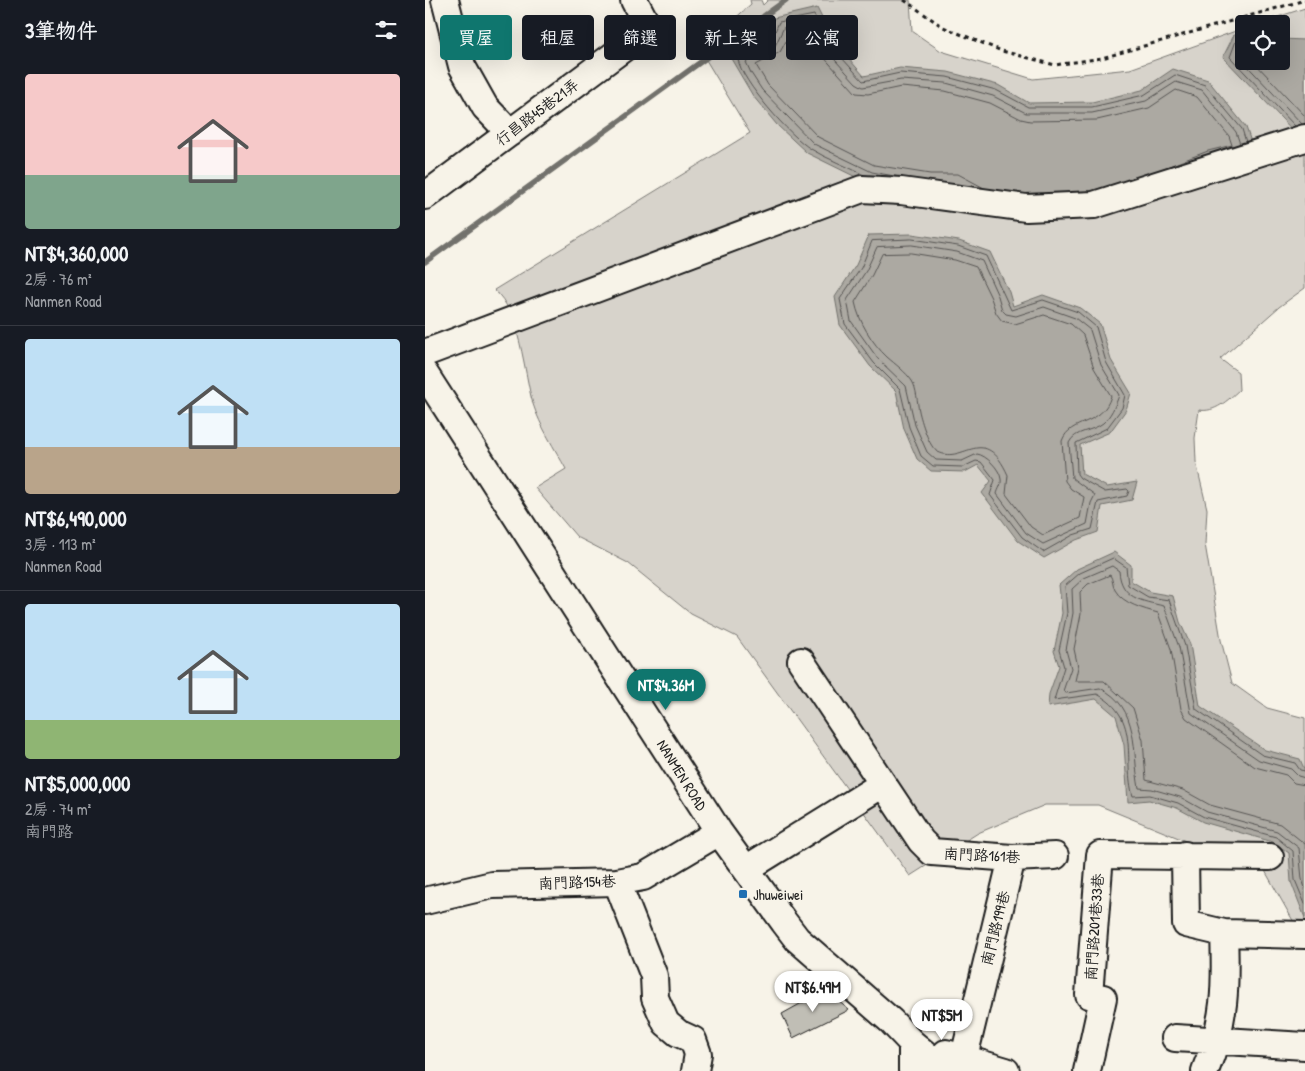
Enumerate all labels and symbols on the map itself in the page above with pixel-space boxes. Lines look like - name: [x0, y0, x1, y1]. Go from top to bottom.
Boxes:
- street label: 行昌路45巷21弄: [491, 74, 583, 150]
- pin: NT$4.36M: [614, 668, 718, 711]
- street label: NANMEN ROAD: [652, 736, 713, 815]
- street label: 南門路161巷: [943, 843, 1021, 867]
- street label: 南門路154巷: [538, 870, 616, 894]
- street label: 南門路201巷33巷: [1080, 873, 1108, 981]
- place label: Jhuweiwei: [753, 884, 803, 905]
- marker: Jhuweiwei: [737, 888, 749, 900]
- street label: 南門路199巷: [976, 888, 1014, 968]
- pin: NT$6.49M: [761, 970, 865, 1013]
- pin: NT$5M: [907, 998, 977, 1041]

